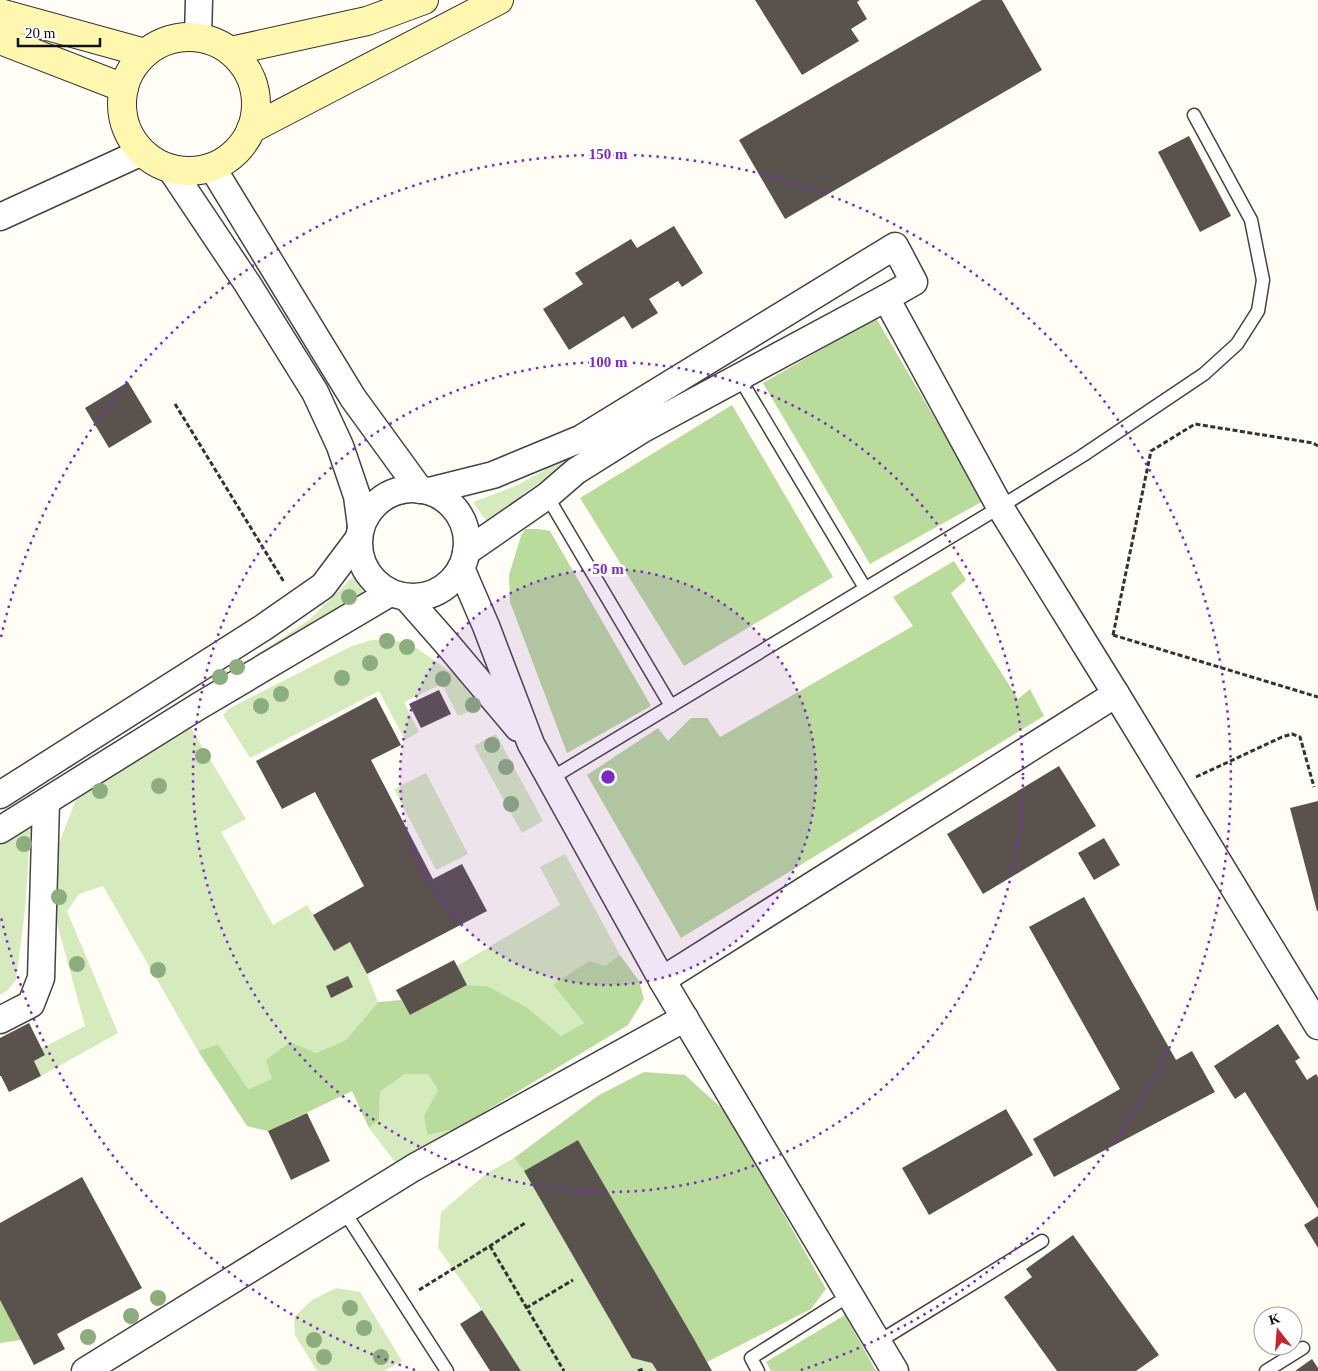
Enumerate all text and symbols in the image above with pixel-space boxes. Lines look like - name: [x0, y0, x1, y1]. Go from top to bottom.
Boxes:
- scale bar: [18, 15, 100, 47]
- text: 20 m: [25, 25, 56, 41]
- text: 150 m: [589, 146, 628, 162]
- text: 100 m: [589, 354, 628, 370]
- text: 50 m: [592, 561, 624, 577]
- centre of rings: [599, 768, 617, 786]
- north arrow: [1253, 1306, 1303, 1356]
- text: K: [1267, 1310, 1282, 1328]

